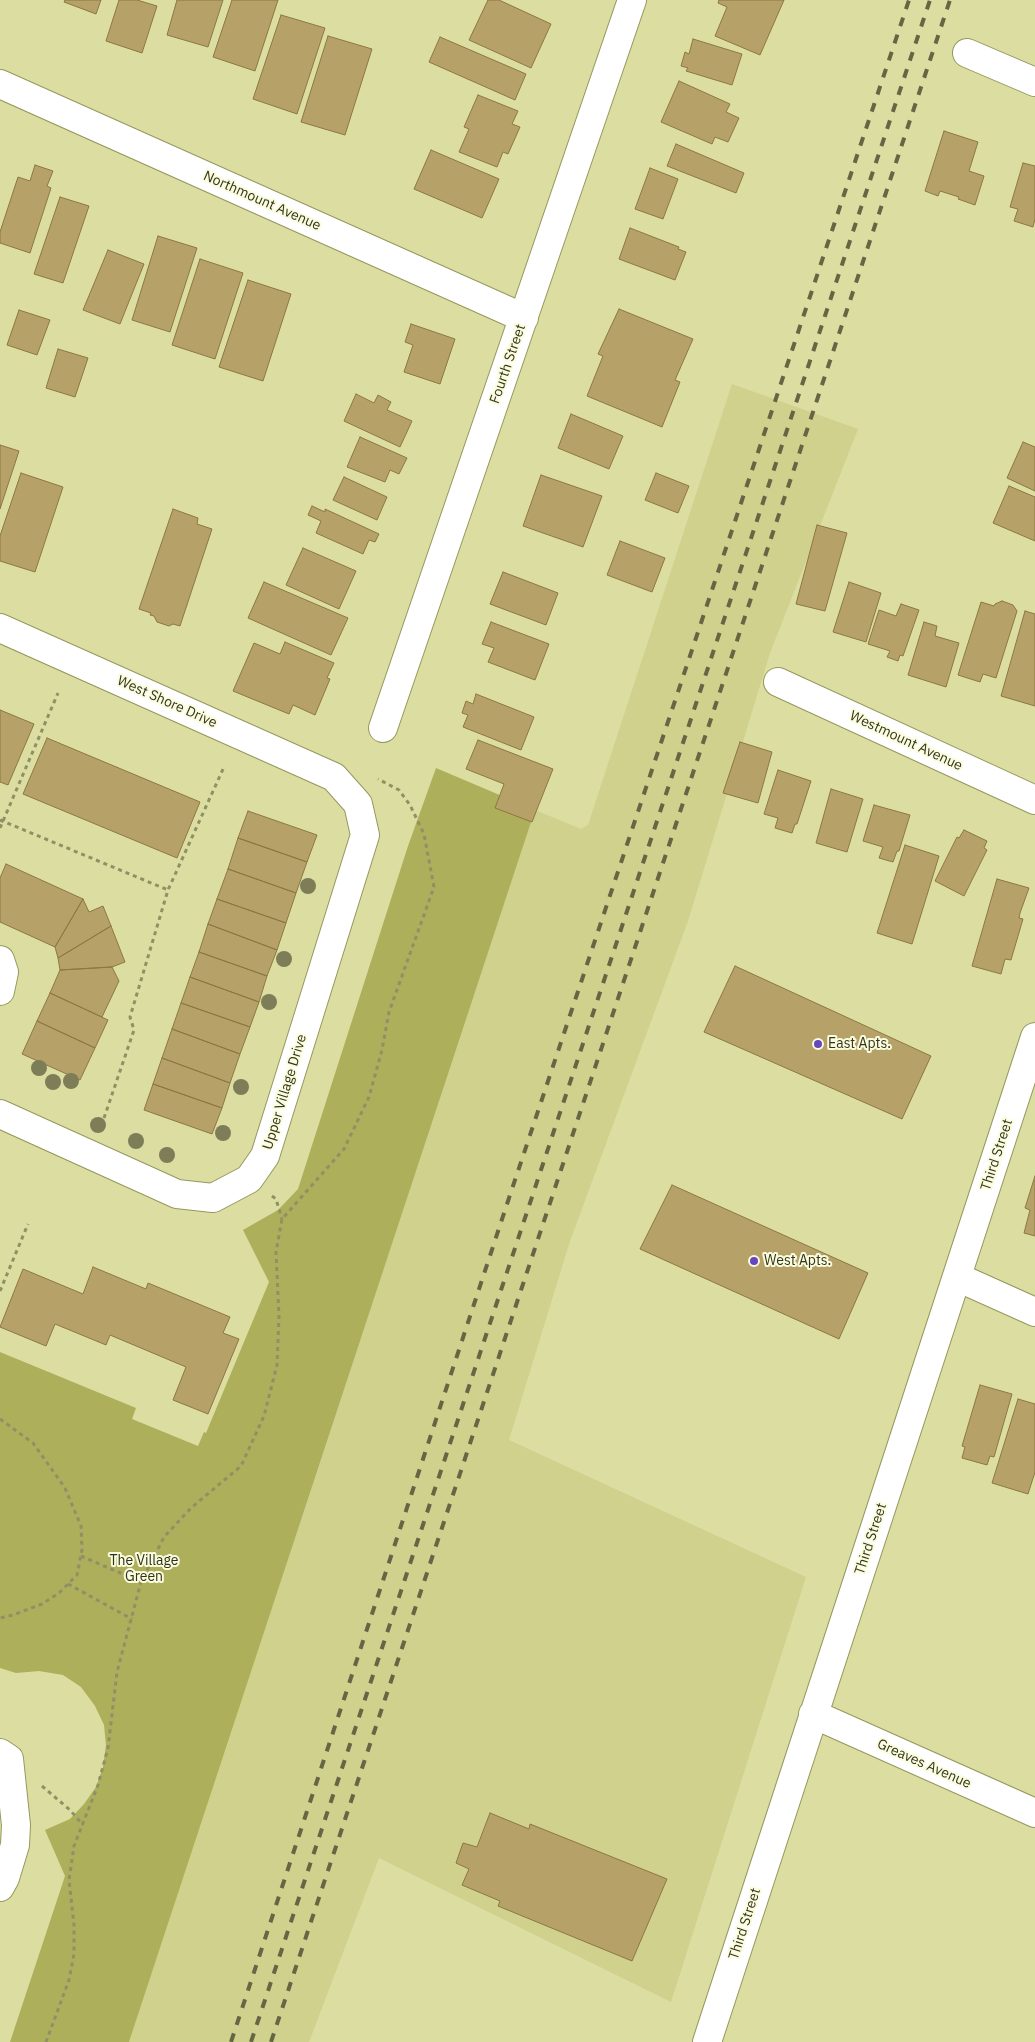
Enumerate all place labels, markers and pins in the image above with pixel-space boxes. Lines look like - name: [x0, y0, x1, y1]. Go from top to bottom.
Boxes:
- place label: East Apts.: [828, 1036, 891, 1052]
- marker: East Apts.: [812, 1038, 824, 1050]
- place label: West Apts.: [764, 1253, 831, 1269]
- marker: West Apts.: [748, 1255, 760, 1267]

